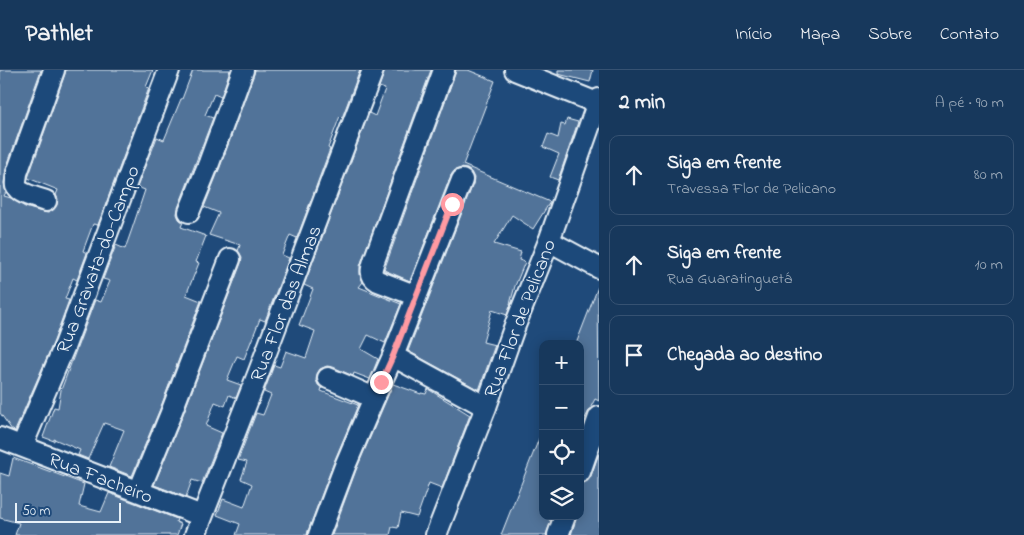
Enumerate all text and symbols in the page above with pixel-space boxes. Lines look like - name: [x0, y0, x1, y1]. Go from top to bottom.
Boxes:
- text: Pathlet: [25, 17, 93, 52]
- text: Início: [735, 22, 772, 48]
- text: Mapa: [800, 22, 840, 48]
- text: Sobre: [868, 22, 912, 48]
- text: Contato: [940, 22, 999, 48]
- text: 2 min: [619, 88, 665, 118]
- text: A pé · 90 m: [935, 91, 1004, 115]
- text: Siga em frente: [667, 150, 781, 177]
- icon: ahead: [620, 161, 648, 189]
- street label: Rua Gravata-do-Campo: [50, 162, 149, 358]
- text: 80 m: [974, 163, 1003, 187]
- text: Travessa Flor de Pelicano: [667, 177, 836, 201]
- route start: [441, 193, 464, 216]
- street label: Rua Flor das Almas: [244, 221, 331, 386]
- street label: Rua Flor de Pelicano: [478, 235, 565, 402]
- text: Siga em frente: [667, 240, 781, 267]
- icon: ahead: [620, 251, 648, 279]
- text: 10 m: [975, 253, 1003, 277]
- text: Rua Guaratinguetá: [667, 267, 792, 291]
- map controls: [539, 340, 584, 520]
- button: +: [539, 340, 584, 385]
- icon: arrive: [620, 341, 648, 369]
- text: Chegada ao destino: [667, 342, 822, 369]
- route end: [370, 371, 393, 394]
- button: −: [539, 385, 584, 430]
- button: locate: [539, 430, 584, 475]
- street label: Rua Facheiro: [44, 446, 156, 512]
- button: layers: [539, 475, 584, 520]
- scale bar: [15, 500, 121, 523]
- text: 50 m: [22, 501, 50, 522]

